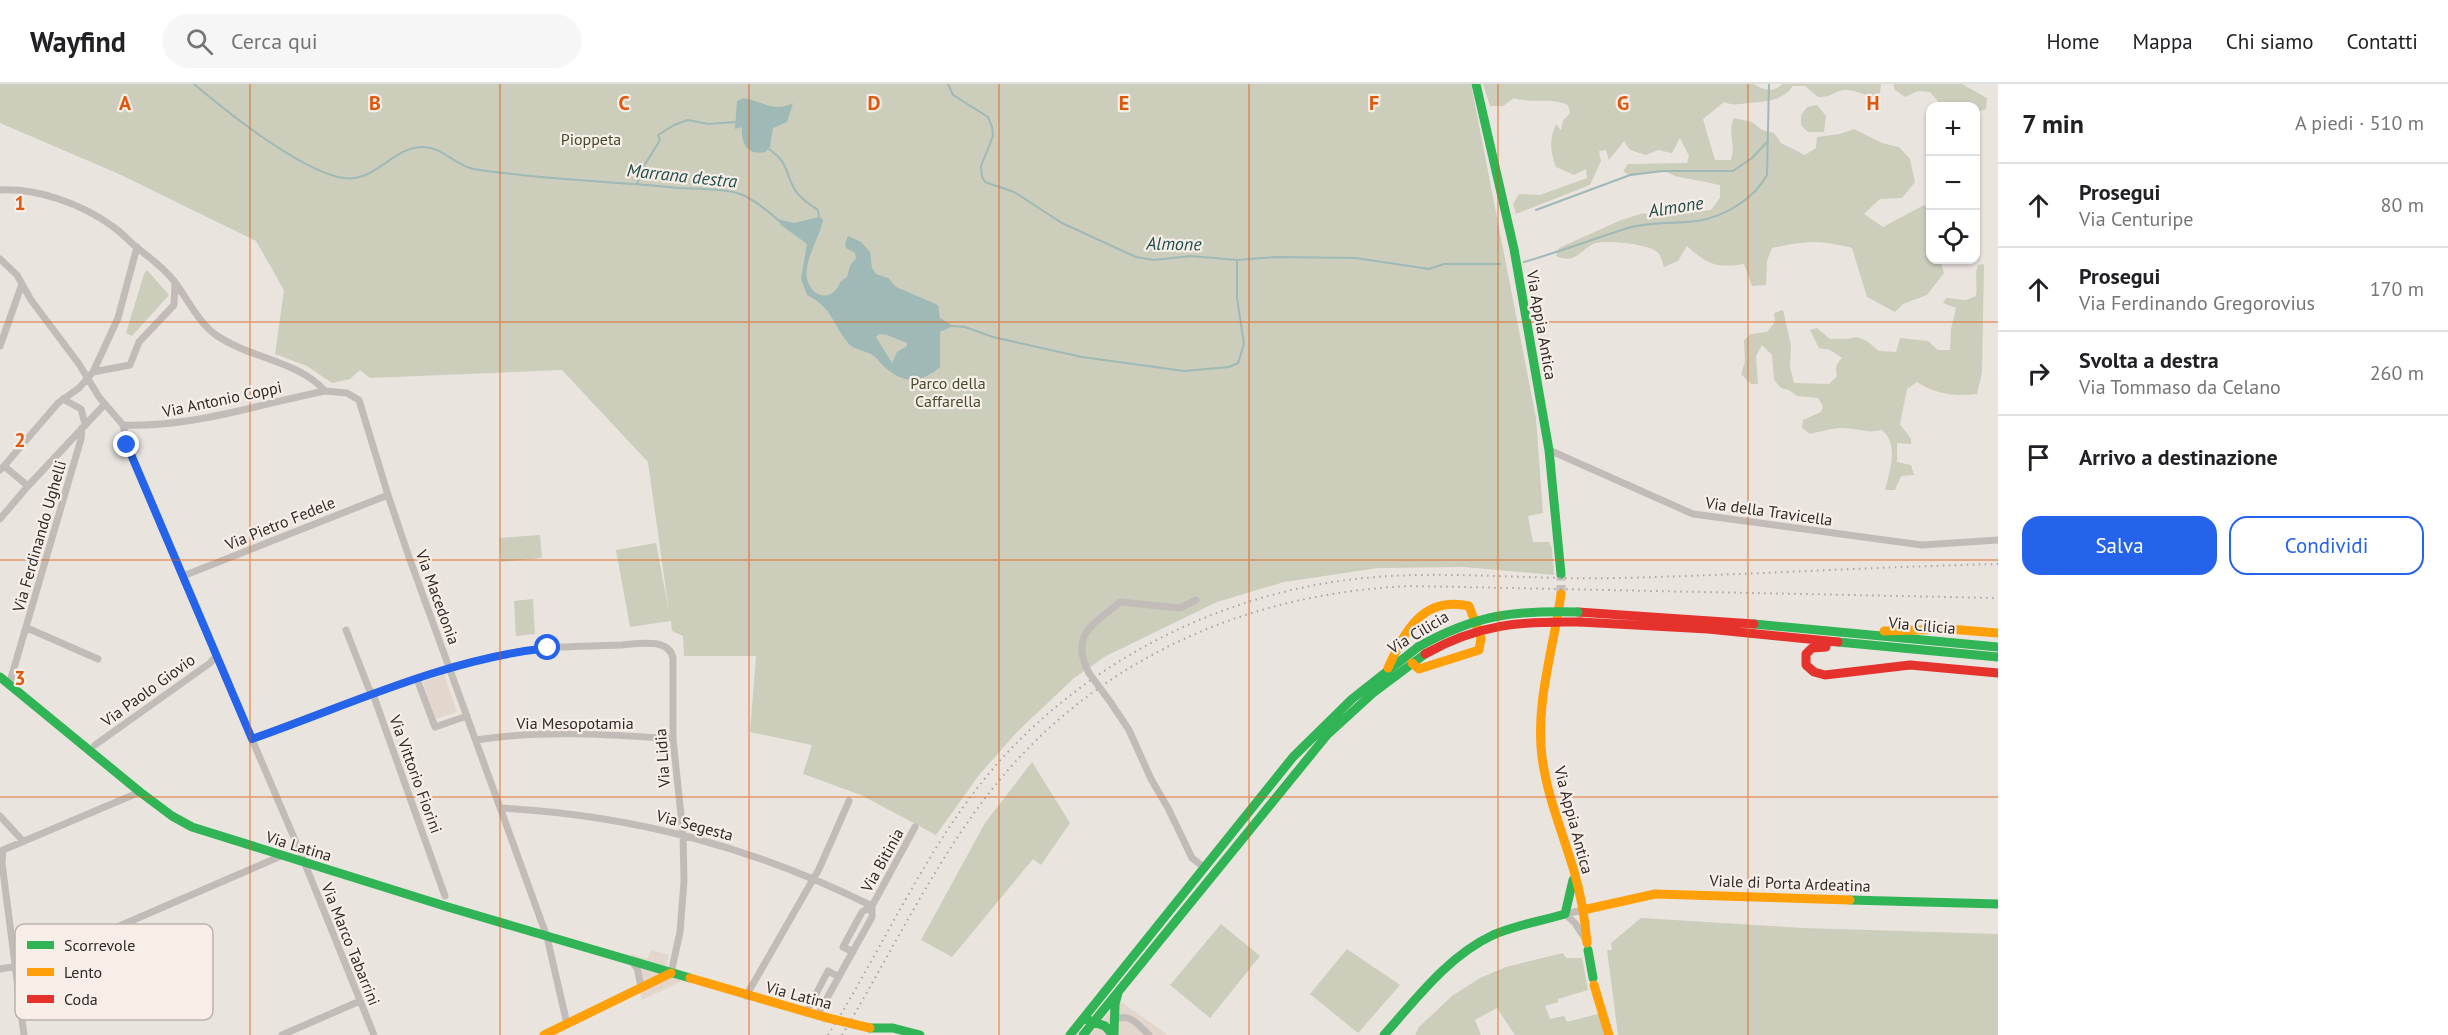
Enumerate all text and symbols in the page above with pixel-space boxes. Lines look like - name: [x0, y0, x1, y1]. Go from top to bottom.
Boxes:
- search box: [162, 14, 582, 68]
- text: Wayfind: [30, 23, 126, 60]
- icon: search: [183, 25, 216, 58]
- text: Cerca qui: [231, 27, 318, 55]
- text: Home: [2046, 28, 2100, 55]
- text: Mappa: [2133, 28, 2193, 55]
- text: Chi siamo: [2226, 28, 2314, 55]
- text: Contatti: [2347, 28, 2418, 55]
- text: A: [119, 90, 132, 116]
- text: B: [369, 90, 381, 116]
- text: C: [618, 90, 630, 116]
- text: D: [868, 90, 881, 116]
- text: E: [1119, 90, 1129, 116]
- text: F: [1369, 90, 1379, 116]
- text: G: [1617, 90, 1629, 116]
- text: H: [1866, 90, 1880, 116]
- map controls: [1926, 102, 1980, 264]
- button: +: [1926, 102, 1980, 156]
- text: 7 min: [2022, 107, 2084, 140]
- text: A piedi · 510 m: [2295, 110, 2424, 136]
- park label: Pioppeta: [561, 129, 621, 149]
- button: −: [1926, 156, 1980, 210]
- water label: Marrana destra: [626, 158, 739, 193]
- text: Prosegui: [2079, 178, 2160, 206]
- icon: ahead: [2022, 189, 2055, 222]
- text: 1: [14, 190, 26, 216]
- water label: Almone: [1646, 191, 1706, 222]
- text: 80 m: [2381, 192, 2424, 218]
- text: Via Centuripe: [2079, 206, 2194, 232]
- button: locate: [1926, 210, 1980, 264]
- water label: Almone: [1145, 232, 1203, 255]
- text: Prosegui: [2079, 262, 2160, 290]
- street label: Via Appia Antica: [1522, 268, 1561, 381]
- icon: ahead: [2022, 273, 2055, 306]
- text: 170 m: [2370, 276, 2424, 302]
- text: Via Ferdinando Gregorovius: [2079, 290, 2315, 316]
- text: Svolta a destra: [2079, 346, 2219, 374]
- icon: right: [2022, 357, 2055, 390]
- text: 260 m: [2370, 360, 2424, 386]
- park label: Parco della Caffarella: [910, 373, 986, 411]
- text: Via Tommaso da Celano: [2079, 374, 2281, 400]
- street label: Via Antonio Coppi: [159, 377, 284, 422]
- text: 2: [14, 427, 26, 453]
- route end: [113, 431, 139, 457]
- icon: arrive: [2022, 441, 2055, 474]
- text: Arrivo a destinazione: [2079, 443, 2278, 471]
- street label: Via Ferdinando Ughelli: [8, 458, 70, 615]
- street label: Via Pietro Fedele: [221, 492, 338, 554]
- street label: Via della Travicella: [1703, 492, 1834, 530]
- button: Salva: [2022, 516, 2217, 575]
- button: Condividi: [2229, 516, 2424, 575]
- street label: Via Macedonia: [411, 546, 464, 647]
- street label: Via Cilicia: [1383, 606, 1452, 658]
- street label: Via Cilicia: [1887, 612, 1956, 638]
- route start: [534, 634, 560, 660]
- street label: Via Paolo Giovio: [96, 649, 199, 731]
- text: 3: [14, 665, 26, 691]
- street label: Via Vittorio Fiorini: [385, 711, 447, 836]
- street label: Via Mesopotamia: [515, 713, 634, 733]
- street label: Via Lidia: [650, 728, 674, 789]
- street label: Via Appia Antica: [1550, 763, 1598, 876]
- street label: Via Segesta: [653, 805, 736, 845]
- street label: Via Bitinia: [856, 825, 908, 896]
- street label: Via Latina: [263, 826, 334, 865]
- street label: Viale di Porta Ardeatina: [1708, 870, 1871, 896]
- street label: Via Marco Tabarrini: [317, 879, 385, 1008]
- legend: [15, 924, 213, 1020]
- text: Scorrevole: [64, 935, 136, 955]
- text: Lento: [64, 962, 102, 982]
- street label: Via Latina: [763, 976, 834, 1013]
- text: Coda: [64, 989, 98, 1009]

